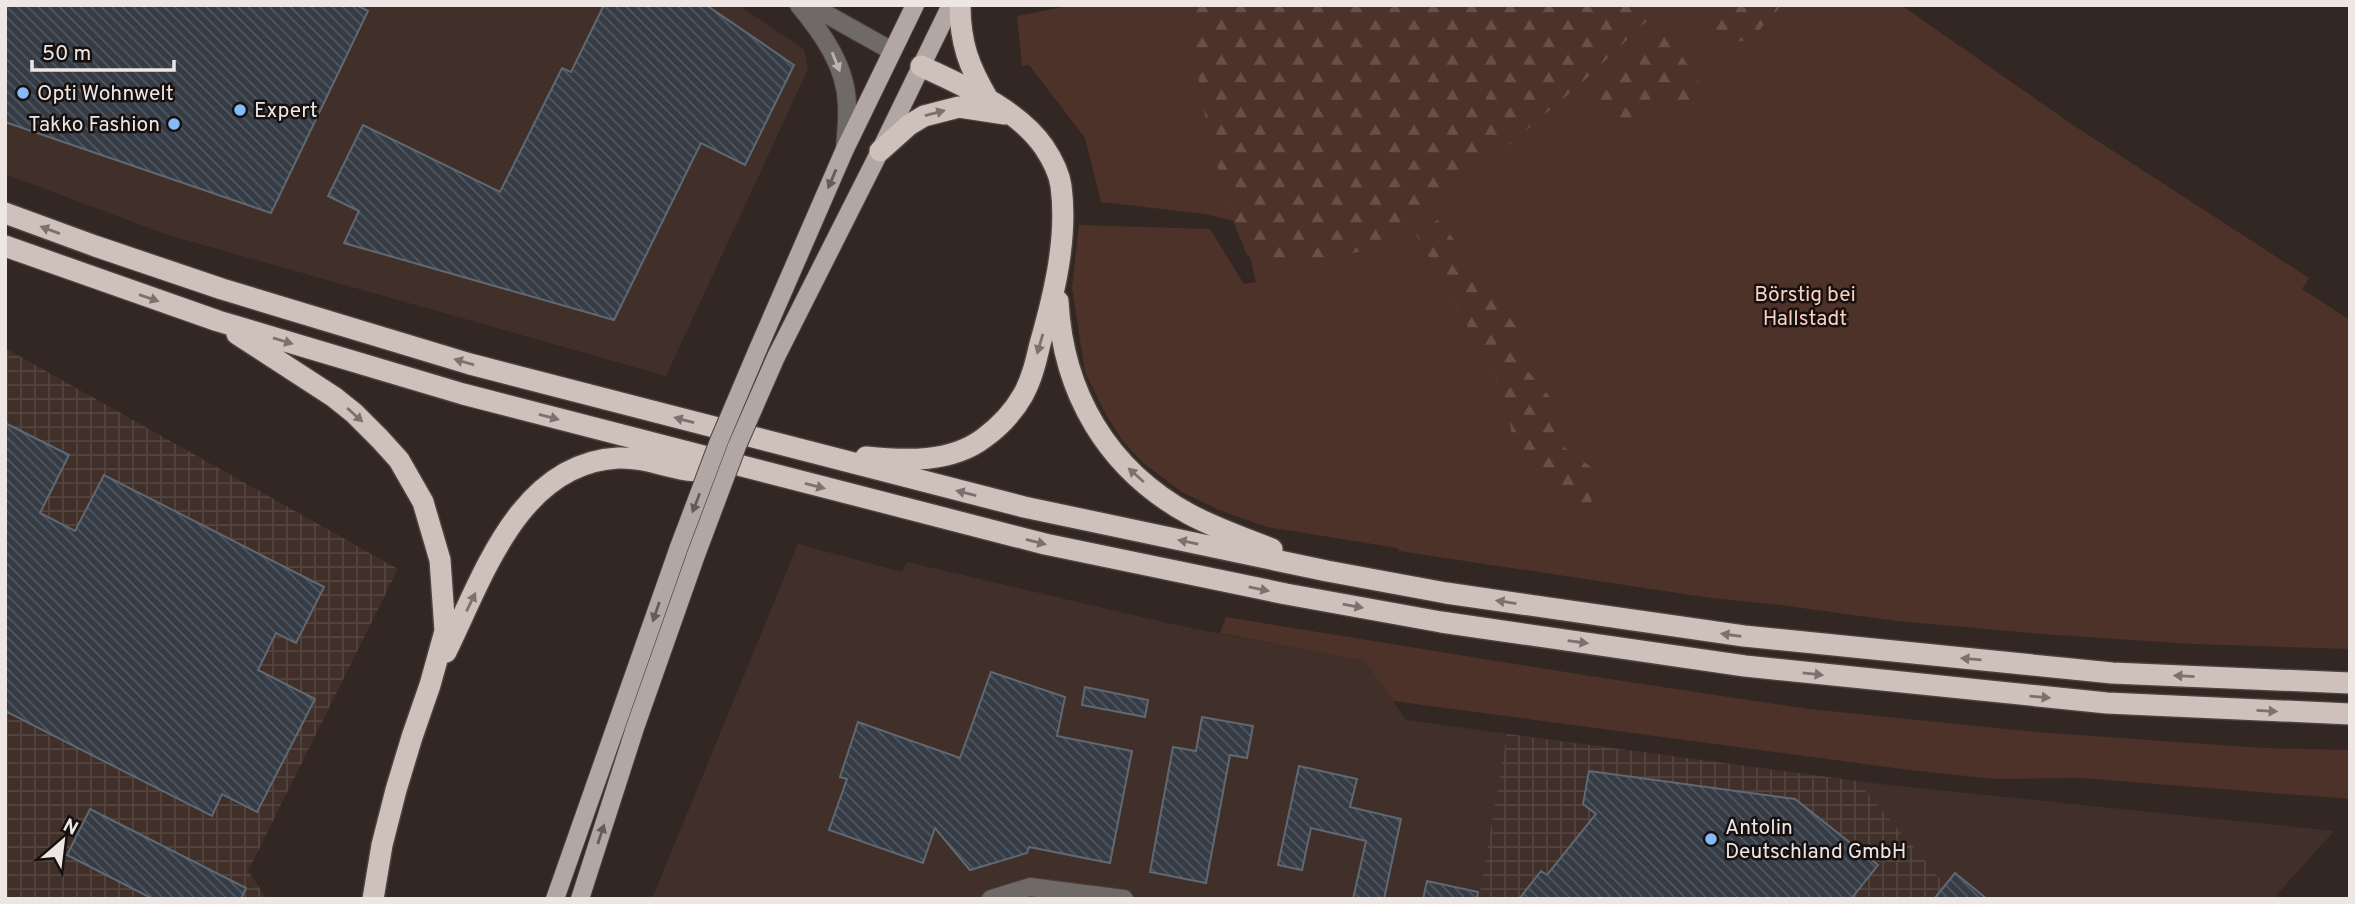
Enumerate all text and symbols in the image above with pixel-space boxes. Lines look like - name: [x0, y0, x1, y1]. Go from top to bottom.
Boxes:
- scale bar: [32, 28, 173, 72]
- text: 50 m: [42, 41, 91, 68]
- one-way arrow: [831, 52, 842, 73]
- place label: Opti Wohnwelt: [37, 81, 174, 108]
- marker: Opti Wohnwelt: [15, 85, 31, 101]
- place label: Expert: [254, 98, 318, 125]
- marker: Expert: [232, 102, 248, 118]
- one-way arrow: [925, 107, 947, 118]
- place label: Takko Fashion: [28, 112, 160, 139]
- marker: Takko Fashion: [166, 116, 182, 132]
- one-way arrow: [826, 169, 837, 190]
- one-way arrow: [40, 224, 61, 235]
- park label: Börstig bei Hallstadt: [1754, 282, 1856, 333]
- one-way arrow: [139, 293, 160, 304]
- one-way arrow: [1035, 334, 1045, 355]
- one-way arrow: [272, 336, 293, 347]
- one-way arrow: [453, 356, 475, 367]
- one-way arrow: [346, 406, 363, 422]
- one-way arrow: [538, 412, 560, 423]
- one-way arrow: [673, 414, 695, 425]
- one-way arrow: [1127, 467, 1145, 483]
- one-way arrow: [804, 481, 826, 492]
- one-way arrow: [955, 487, 977, 498]
- one-way arrow: [690, 492, 701, 513]
- one-way arrow: [1177, 536, 1199, 547]
- one-way arrow: [1025, 537, 1047, 548]
- one-way arrow: [1248, 583, 1270, 594]
- one-way arrow: [465, 592, 476, 612]
- one-way arrow: [1495, 596, 1517, 607]
- one-way arrow: [650, 601, 661, 622]
- one-way arrow: [1342, 601, 1364, 612]
- one-way arrow: [1720, 629, 1742, 640]
- one-way arrow: [1567, 637, 1589, 648]
- one-way arrow: [1960, 653, 1982, 664]
- one-way arrow: [1802, 668, 1824, 679]
- one-way arrow: [2172, 671, 2194, 682]
- one-way arrow: [2029, 692, 2051, 703]
- one-way arrow: [2256, 706, 2278, 717]
- north arrow: [28, 806, 98, 876]
- text: N: [58, 814, 82, 842]
- place label: Antolin Deutschland GmbH: [1725, 815, 1906, 866]
- one-way arrow: [596, 823, 606, 844]
- marker: Antolin Deutschland GmbH: [1703, 831, 1719, 847]

